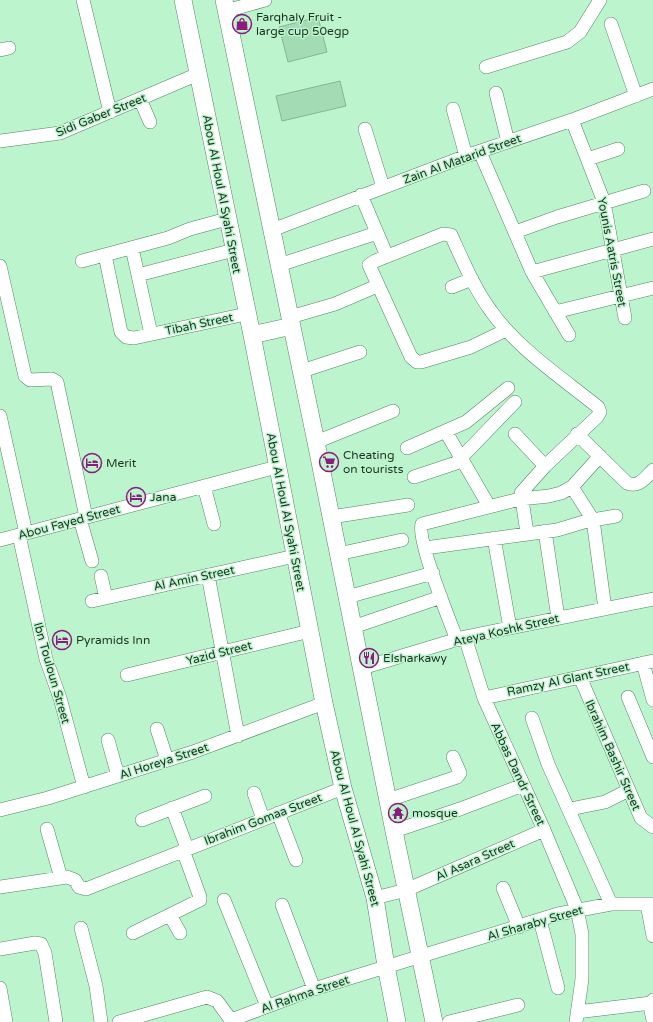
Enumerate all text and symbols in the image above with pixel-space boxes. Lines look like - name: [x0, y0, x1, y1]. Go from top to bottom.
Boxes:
- place label: Farqhaly Fruit - large cup 50egp: [256, 10, 349, 38]
- shop icon: Farqhaly Fruit - large cup 50egp: [231, 13, 253, 35]
- street label: Sidi Gaber Street: [54, 90, 149, 140]
- street label: Abou Al Houl Al Syahi Street: [200, 113, 244, 275]
- street label: Zain Al Matarid Street: [401, 131, 523, 187]
- street label: Younis Aatris Street: [594, 196, 630, 308]
- street label: Tibah Street: [164, 310, 235, 338]
- street label: Abou Al Houl Al Syahi Street: [264, 431, 308, 593]
- place label: Cheating on tourists: [343, 448, 404, 476]
- supermarket icon: Cheating on tourists: [318, 451, 340, 473]
- hotel icon: Merit: [81, 452, 103, 474]
- place label: Merit: [106, 456, 137, 470]
- hotel icon: Jana: [125, 486, 147, 508]
- place label: Jana: [150, 490, 176, 504]
- street label: Abou Fayed Street: [16, 502, 122, 542]
- street label: Al Amin Street: [152, 562, 236, 593]
- street label: Ateya Koshk Street: [452, 611, 561, 649]
- street label: Ibn Touloun Street: [31, 621, 73, 726]
- hotel icon: Pyramids Inn: [51, 629, 73, 651]
- place label: Pyramids Inn: [76, 633, 150, 647]
- street label: Yazid Street: [185, 638, 254, 668]
- restaurant icon: Elsharkawy: [358, 647, 380, 669]
- place label: Elsharkawy: [383, 651, 448, 665]
- street label: Ramzy Al Glant Street: [505, 659, 631, 699]
- street label: Ibrahim Bashir Street: [582, 697, 644, 813]
- street label: Abbas Dandr Street: [488, 720, 548, 828]
- street label: Al Horeya Street: [118, 740, 211, 782]
- street label: Abou Al Houl Al Syahi Street: [327, 748, 383, 908]
- street label: Ibrahim Gomaa Street: [202, 790, 324, 848]
- temple icon: mosque: [387, 802, 409, 824]
- place label: mosque: [412, 806, 458, 820]
- street label: Al Asara Street: [433, 836, 517, 884]
- street label: Al Sharaby Street: [485, 903, 585, 943]
- street label: Al Rahma Street: [259, 972, 352, 1016]

